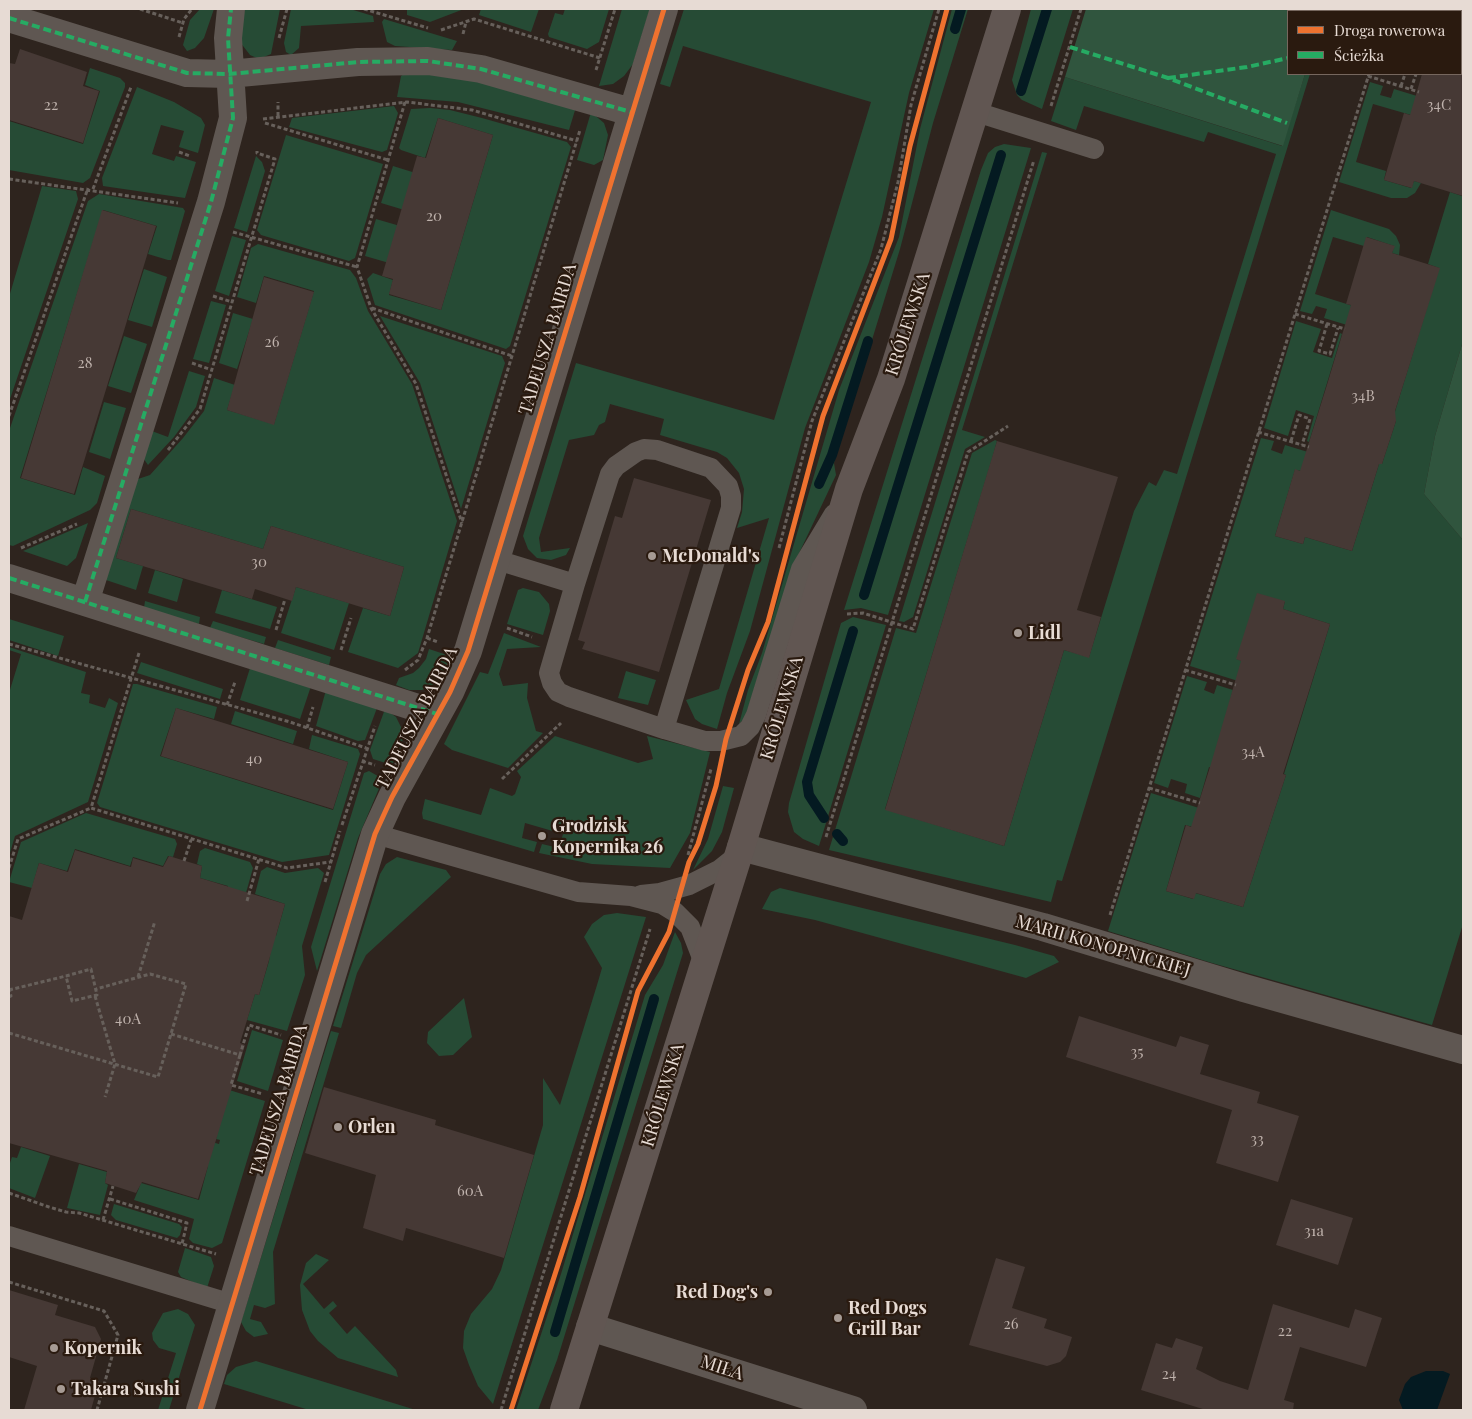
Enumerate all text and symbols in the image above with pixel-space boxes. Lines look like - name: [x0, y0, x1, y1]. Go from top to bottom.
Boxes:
- legend: [1287, 10, 1462, 75]
- text: Droga rowerowa: [1334, 20, 1445, 40]
- text: Ścieżka: [1334, 45, 1384, 65]
- house number: 22: [44, 96, 58, 114]
- house number: 34C: [1427, 96, 1451, 114]
- house number: 20: [426, 207, 442, 225]
- street label: TADEUSZA BAIRDA: [515, 261, 581, 417]
- street label: KRÓLEWSKA: [881, 270, 935, 378]
- house number: 26: [265, 333, 279, 351]
- house number: 28: [78, 354, 92, 372]
- house number: 34B: [1351, 387, 1375, 405]
- place label: McDonald's: [662, 545, 760, 567]
- marker: McDonald's: [646, 550, 658, 562]
- house number: 30: [251, 553, 267, 571]
- place label: Lidl: [1028, 622, 1061, 644]
- marker: Lidl: [1012, 627, 1024, 639]
- street label: TADEUSZA BAIRDA: [372, 643, 462, 793]
- street label: KRÓLEWSKA: [756, 654, 808, 762]
- house number: 34A: [1241, 743, 1265, 761]
- house number: 40: [246, 750, 262, 768]
- place label: Grodzisk Kopernika 26: [552, 815, 663, 858]
- marker: Grodzisk Kopernika 26: [536, 830, 548, 842]
- street label: MARII KONOPNICKIEJ: [1013, 911, 1193, 981]
- house number: 40A: [115, 1010, 141, 1028]
- street label: TADEUSZA BAIRDA: [246, 1022, 312, 1178]
- street label: KRÓLEWSKA: [637, 1041, 689, 1149]
- house number: 35: [1131, 1043, 1143, 1061]
- place label: Orlen: [348, 1116, 396, 1138]
- marker: Orlen: [332, 1121, 344, 1133]
- house number: 33: [1250, 1130, 1264, 1148]
- house number: 60A: [457, 1182, 483, 1200]
- house number: 31a: [1304, 1222, 1324, 1240]
- place label: Red Dog's: [676, 1281, 758, 1303]
- marker: Red Dog's: [762, 1286, 774, 1298]
- place label: Red Dogs Grill Bar: [848, 1297, 927, 1340]
- marker: Red Dogs Grill Bar: [832, 1312, 844, 1324]
- house number: 26: [1004, 1315, 1018, 1333]
- house number: 22: [1278, 1322, 1292, 1340]
- place label: Kopernik: [64, 1337, 142, 1359]
- marker: Kopernik: [48, 1342, 60, 1354]
- street label: MIŁA: [698, 1351, 746, 1385]
- house number: 24: [1162, 1365, 1176, 1383]
- place label: Takara Sushi: [71, 1378, 180, 1400]
- marker: Takara Sushi: [55, 1383, 67, 1395]

